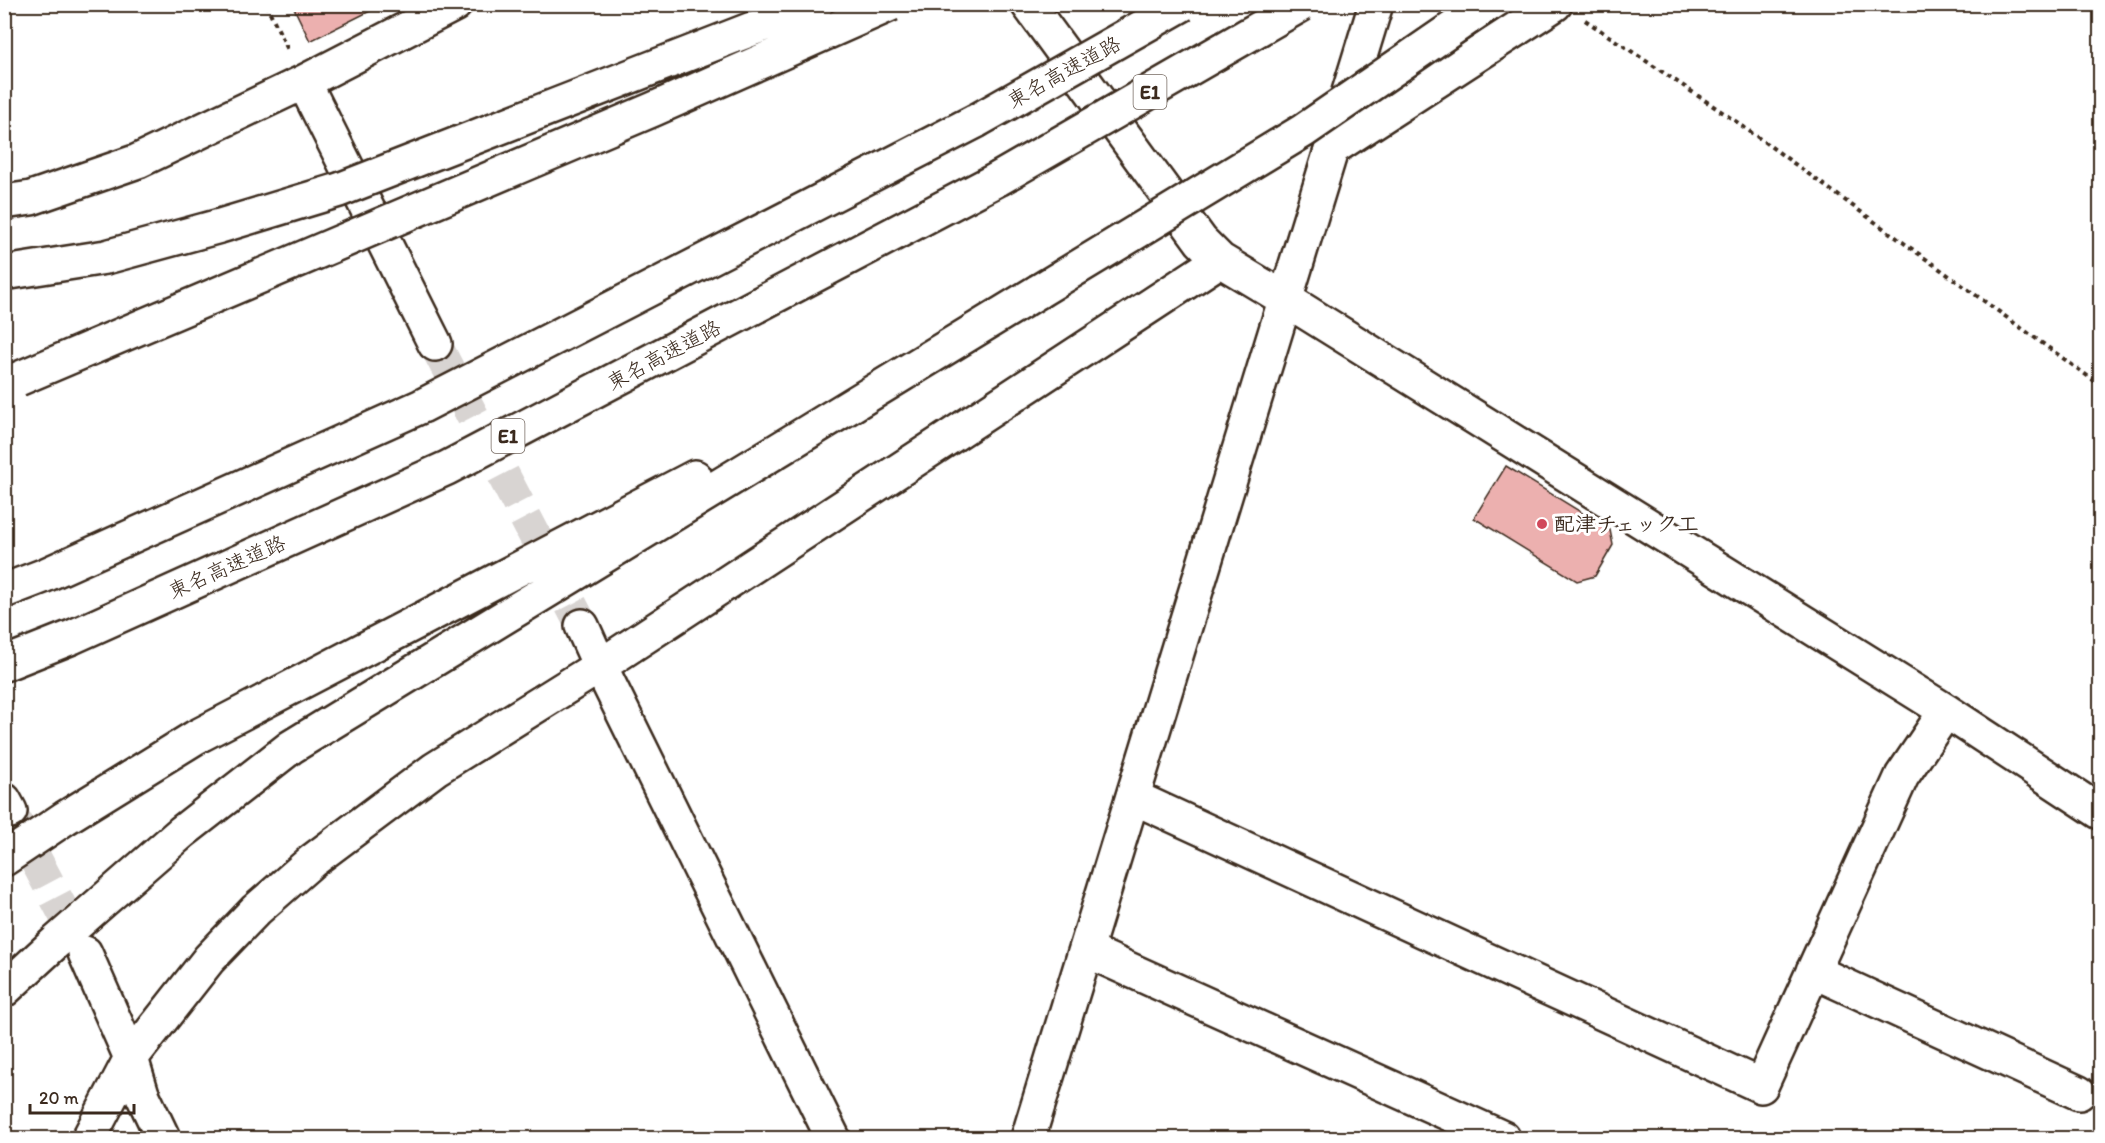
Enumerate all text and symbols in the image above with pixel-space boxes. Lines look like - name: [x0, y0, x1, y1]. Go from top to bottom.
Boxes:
- street label: 東名高速道路: [1003, 30, 1125, 113]
- road number: E1: [1134, 75, 1166, 109]
- street label: 東名高速道路: [602, 314, 725, 395]
- road number: E1: [492, 419, 524, 453]
- place label: 配津チェック工: [1554, 511, 1698, 536]
- marker: 配津チェック工: [1535, 517, 1549, 531]
- street label: 東名高速道路: [164, 529, 289, 604]
- scale bar: [30, 1077, 134, 1115]
- text: 20 m: [39, 1087, 79, 1109]

